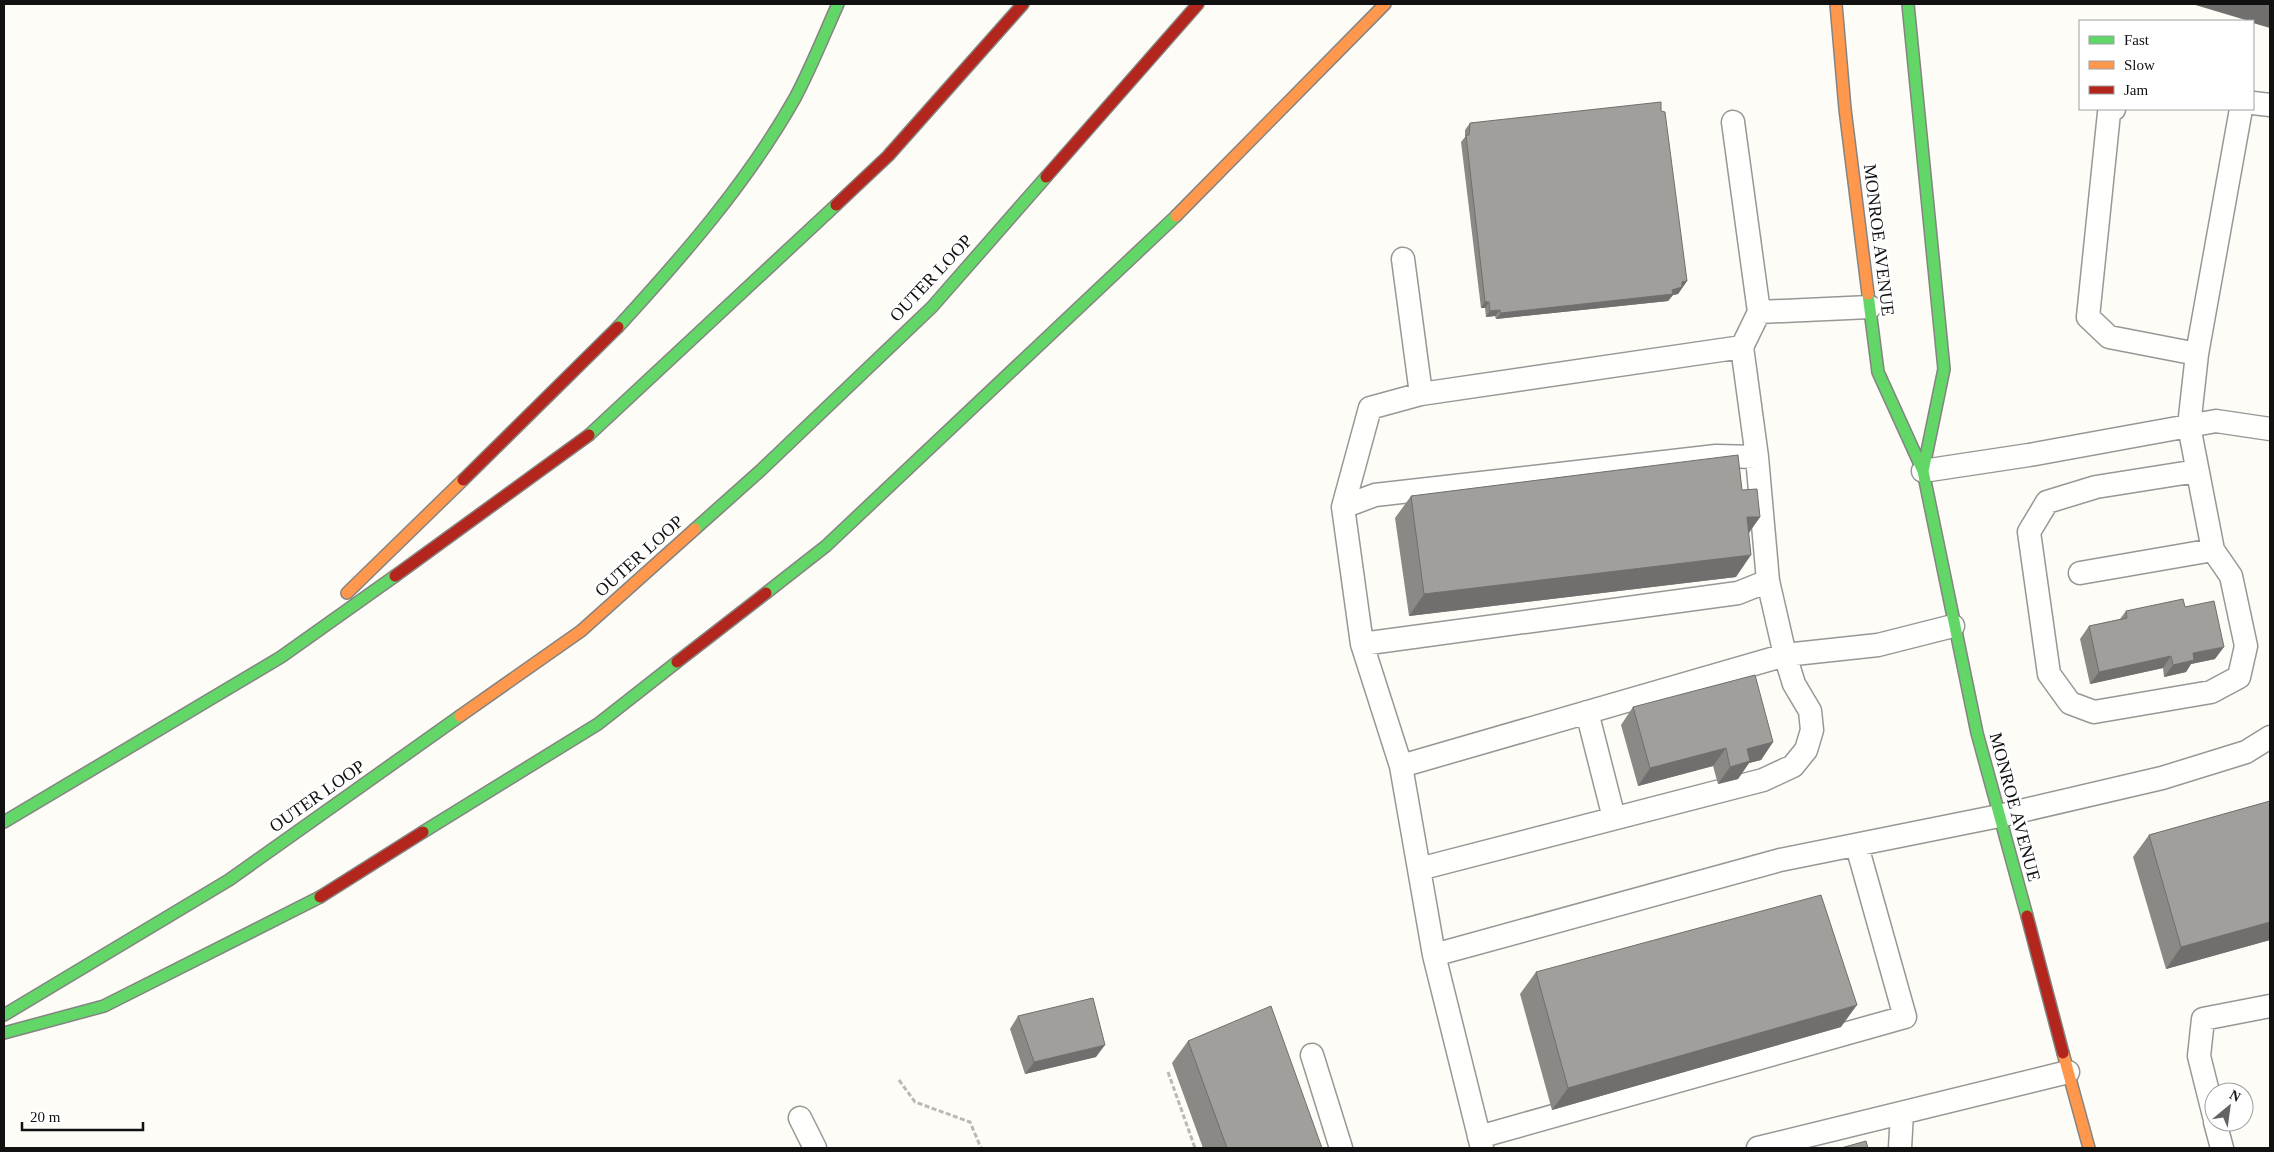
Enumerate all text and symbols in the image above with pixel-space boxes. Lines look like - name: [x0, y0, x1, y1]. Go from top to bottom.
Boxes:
- legend: [2079, 20, 2254, 110]
- text: Fast: [2124, 32, 2150, 48]
- text: Slow: [2124, 57, 2155, 73]
- text: Jam: [2124, 82, 2148, 98]
- street label: MONROE AVENUE: [1860, 163, 1898, 317]
- street label: OUTER LOOP: [886, 230, 976, 326]
- street label: OUTER LOOP: [591, 511, 687, 601]
- street label: MONROE AVENUE: [1986, 730, 2044, 884]
- street label: OUTER LOOP: [266, 756, 368, 836]
- north arrow: [2204, 1082, 2254, 1132]
- text: N: [2227, 1087, 2243, 1105]
- scale bar: [22, 1100, 144, 1132]
- text: 20 m: [30, 1109, 61, 1125]

